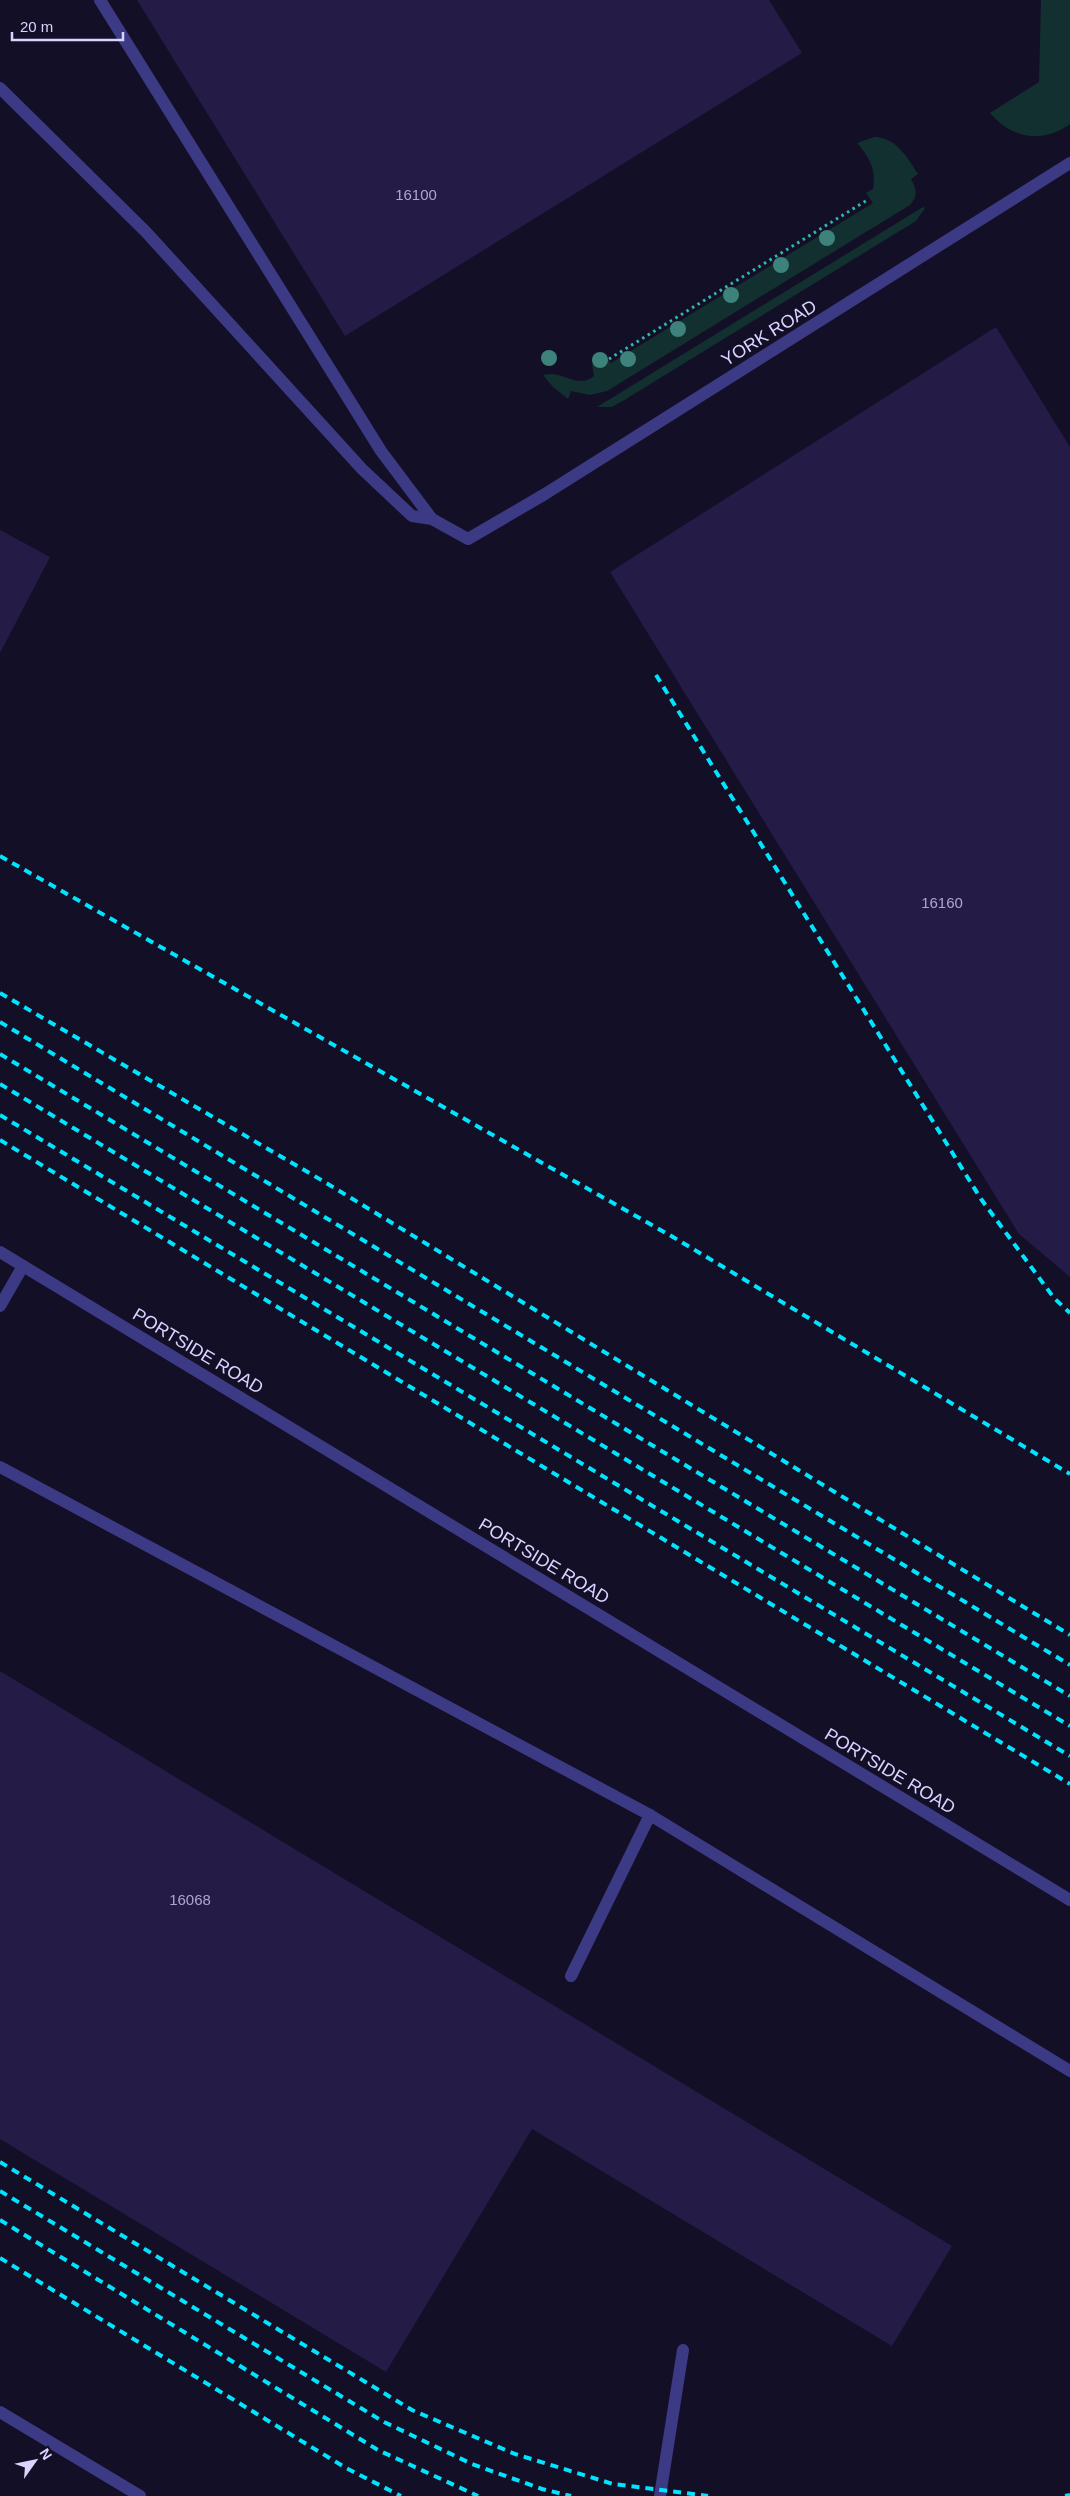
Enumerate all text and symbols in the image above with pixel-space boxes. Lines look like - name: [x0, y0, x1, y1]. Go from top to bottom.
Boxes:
- scale bar: [12, 10, 124, 42]
- text: 20 m: [20, 18, 53, 35]
- house number: 16100: [395, 186, 437, 203]
- street label: YORK ROAD: [718, 296, 820, 370]
- house number: 16160: [921, 894, 963, 911]
- street label: PORTSIDE ROAD: [129, 1304, 267, 1398]
- street label: PORTSIDE ROAD: [475, 1514, 613, 1608]
- street label: PORTSIDE ROAD: [821, 1724, 959, 1818]
- house number: 16068: [169, 1891, 211, 1908]
- north arrow: [10, 2436, 60, 2486]
- text: N: [36, 2445, 55, 2463]

